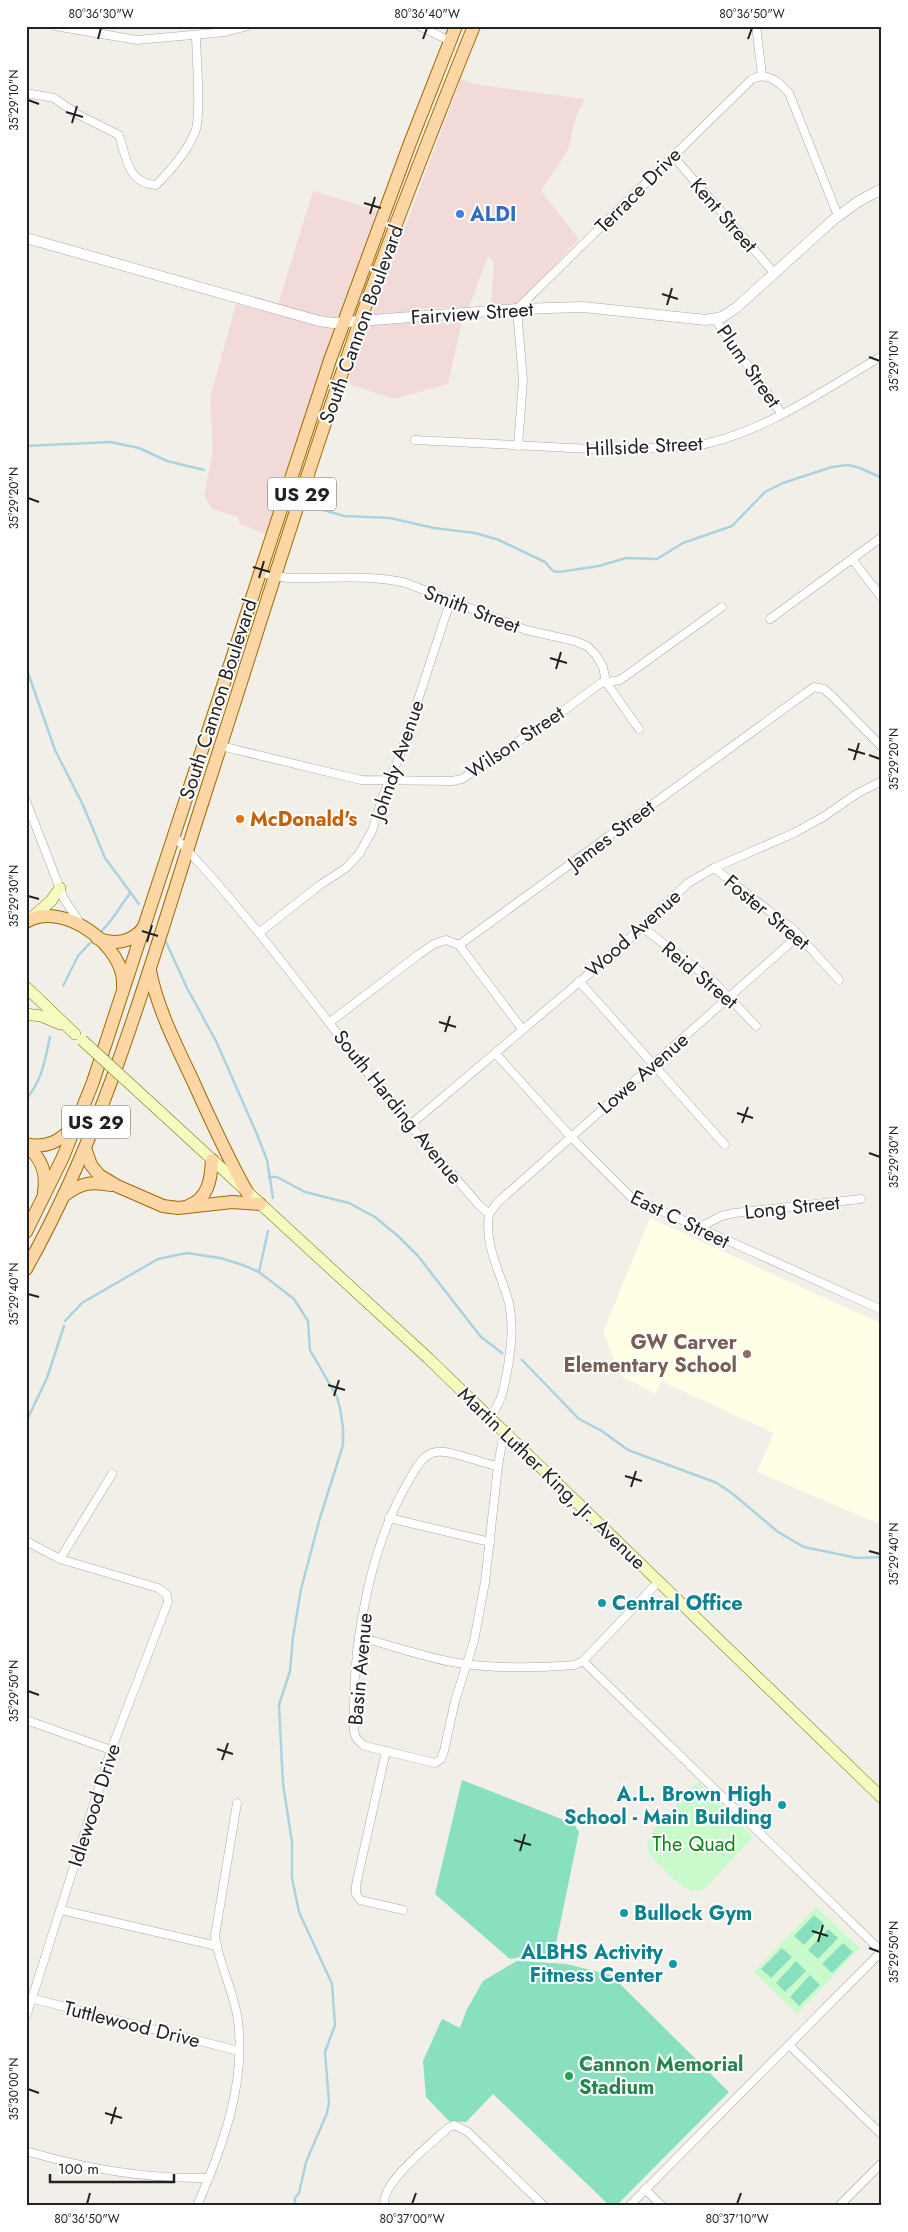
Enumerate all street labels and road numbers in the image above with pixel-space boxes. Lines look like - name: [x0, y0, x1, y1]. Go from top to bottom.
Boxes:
- street label: Terrace Drive: [589, 141, 688, 240]
- street label: Kent Street: [683, 172, 764, 259]
- street label: South Cannon Boulevard: [312, 221, 411, 427]
- street label: Fairview Street: [410, 295, 535, 332]
- street label: Plum Street: [709, 319, 788, 414]
- street label: Hillside Street: [585, 429, 704, 464]
- road number: US 29: [268, 478, 336, 510]
- street label: Smith Street: [420, 578, 524, 641]
- street label: South Cannon Boulevard: [172, 595, 265, 803]
- street label: Johndy Avenue: [362, 696, 432, 827]
- street label: Wilson Street: [460, 699, 570, 786]
- street label: James Street: [559, 793, 661, 880]
- street label: Foster Street: [717, 868, 816, 957]
- street label: Wood Avenue: [579, 883, 688, 984]
- street label: Reid Street: [655, 935, 744, 1016]
- street label: South Harding Avenue: [326, 1024, 469, 1191]
- street label: Lowe Avenue: [592, 1026, 695, 1121]
- road number: US 29: [62, 1106, 130, 1138]
- street label: East C Street: [625, 1183, 734, 1256]
- street label: Long Street: [743, 1188, 841, 1227]
- street label: Martin Luther King, Jr. Avenue: [451, 1380, 652, 1576]
- street label: Basin Avenue: [341, 1612, 380, 1727]
- street label: Idlewood Drive: [61, 1740, 128, 1870]
- street label: Tuttlewood Drive: [61, 1994, 203, 2055]

